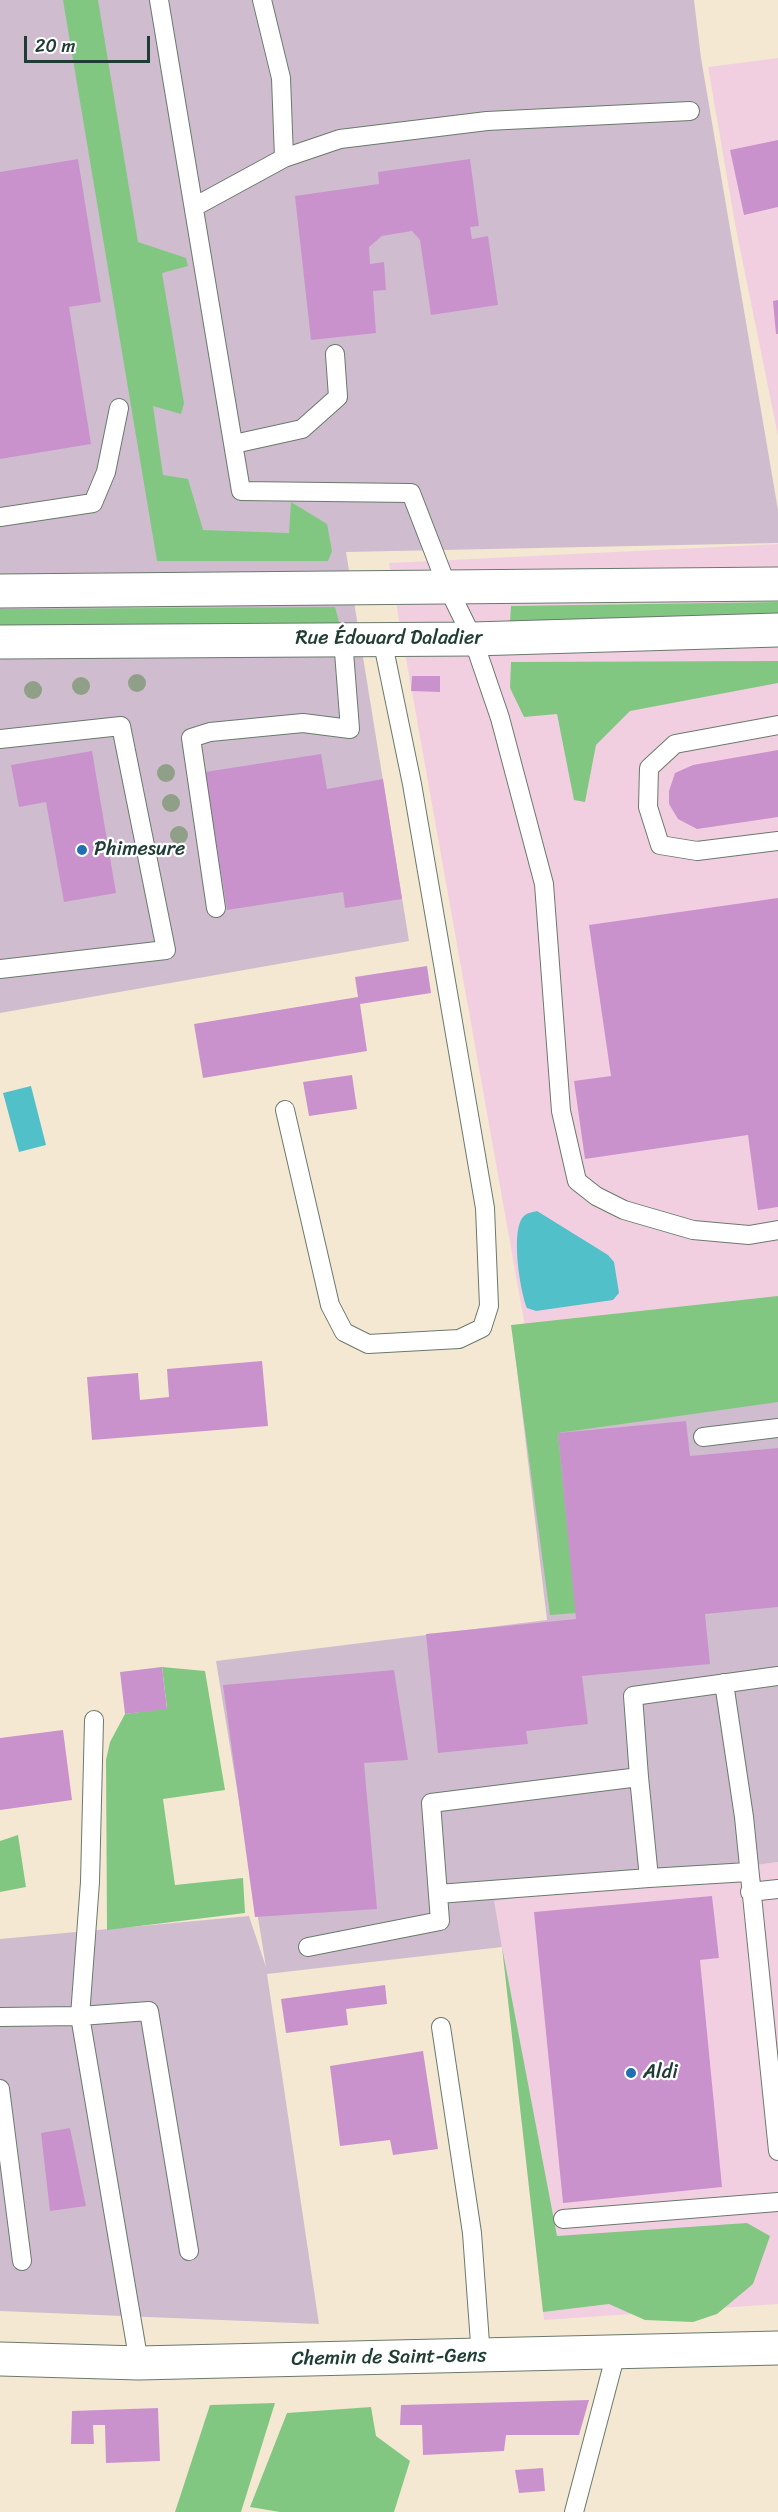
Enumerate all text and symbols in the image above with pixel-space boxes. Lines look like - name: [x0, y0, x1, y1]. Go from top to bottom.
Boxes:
- scale bar: [27, 24, 153, 62]
- text: 20 m: [35, 30, 75, 62]
- street label: Rue Édouard Daladier: [295, 627, 483, 651]
- place label: Phimesure: [94, 838, 185, 862]
- marker: Phimesure: [75, 843, 89, 857]
- place label: Aldi: [643, 2061, 678, 2085]
- marker: Aldi: [624, 2066, 638, 2080]
- street label: Chemin de Saint-Gens: [291, 2344, 487, 2372]

